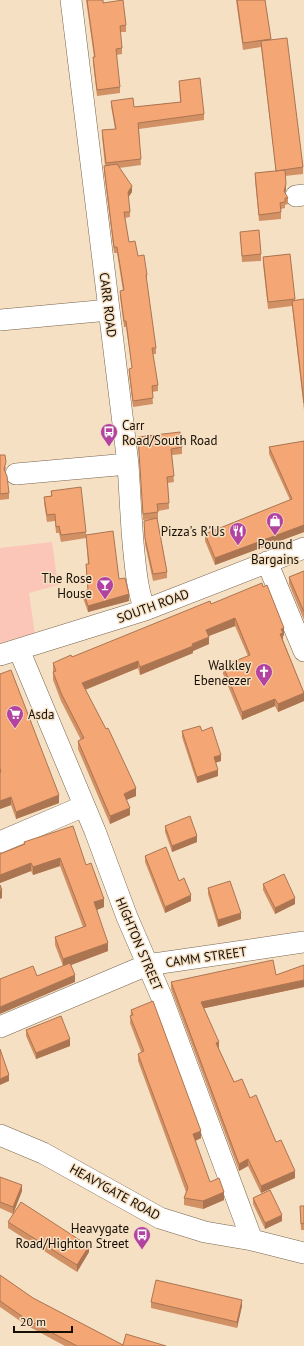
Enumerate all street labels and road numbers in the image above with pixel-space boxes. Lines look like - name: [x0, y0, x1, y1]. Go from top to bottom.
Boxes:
- street label: CARR ROAD: [96, 271, 120, 339]
- street label: SOUTH ROAD: [115, 585, 191, 627]
- street label: HIGHTON STREET: [112, 895, 166, 993]
- street label: CAMM STREET: [164, 943, 248, 971]
- street label: HEAVYGATE ROAD: [67, 1160, 163, 1224]

